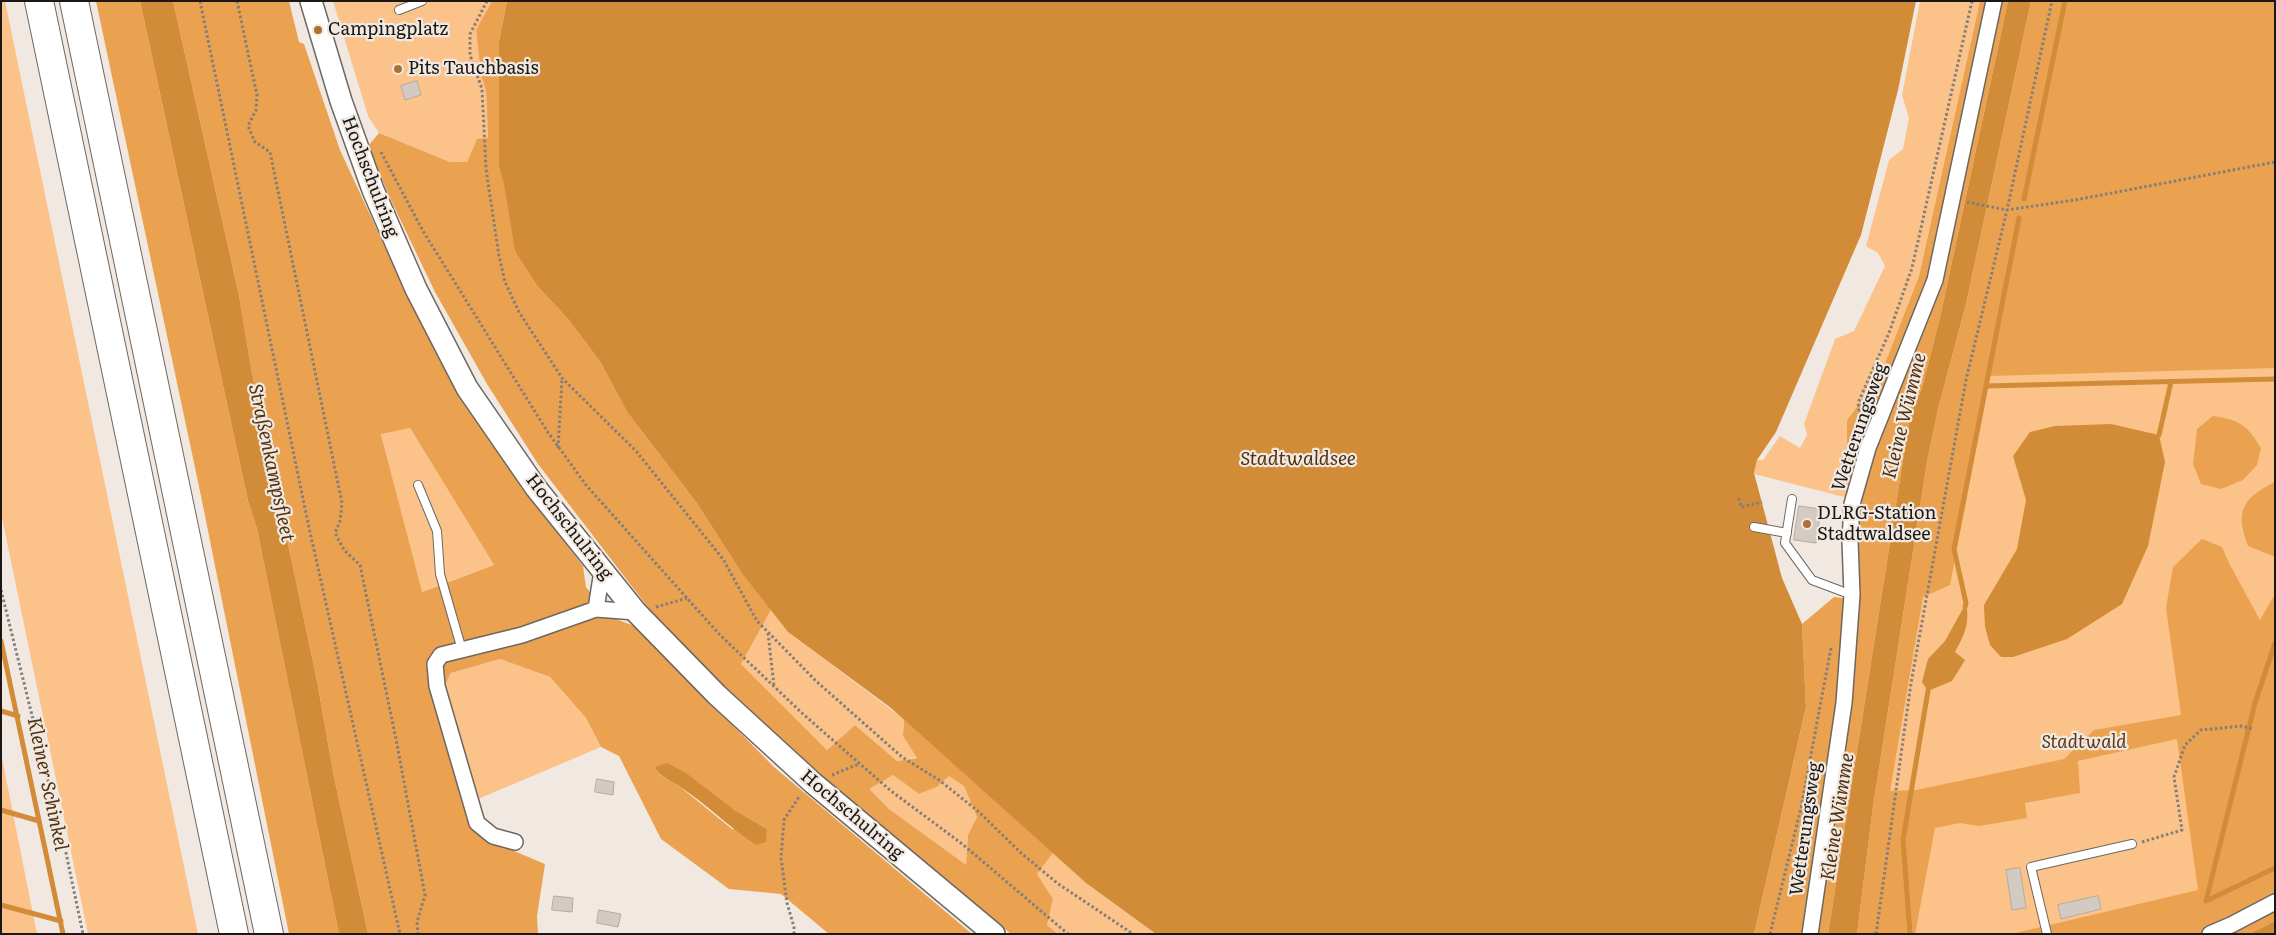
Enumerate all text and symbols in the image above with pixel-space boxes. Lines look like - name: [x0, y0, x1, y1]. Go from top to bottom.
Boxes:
- place label: Campingplatz: [328, 19, 448, 41]
- marker: Campingplatz: [312, 24, 324, 36]
- place label: Pits Tauchbasis: [408, 58, 539, 80]
- marker: Pits Tauchbasis: [392, 63, 404, 75]
- street label: Hochschulring: [337, 113, 403, 241]
- water label: Kleine Wümme: [1878, 351, 1932, 481]
- street label: Wetterungsweg: [1828, 360, 1892, 494]
- water label: Straßenkampsfleet: [243, 382, 299, 544]
- water label: Stadtwaldsee: [1240, 448, 1356, 470]
- street label: Hochschulring: [521, 470, 617, 584]
- place label: DLRG-Station Stadtwaldsee: [1817, 503, 1936, 546]
- marker: DLRG-Station Stadtwaldsee: [1801, 518, 1813, 530]
- water label: Kleiner Schinkel: [22, 715, 72, 853]
- park label: Stadtwald: [2042, 732, 2126, 754]
- water label: Kleine Wümme: [1817, 751, 1859, 883]
- street label: Wetterungsweg: [1786, 761, 1826, 897]
- street label: Hochschulring: [796, 765, 908, 865]

